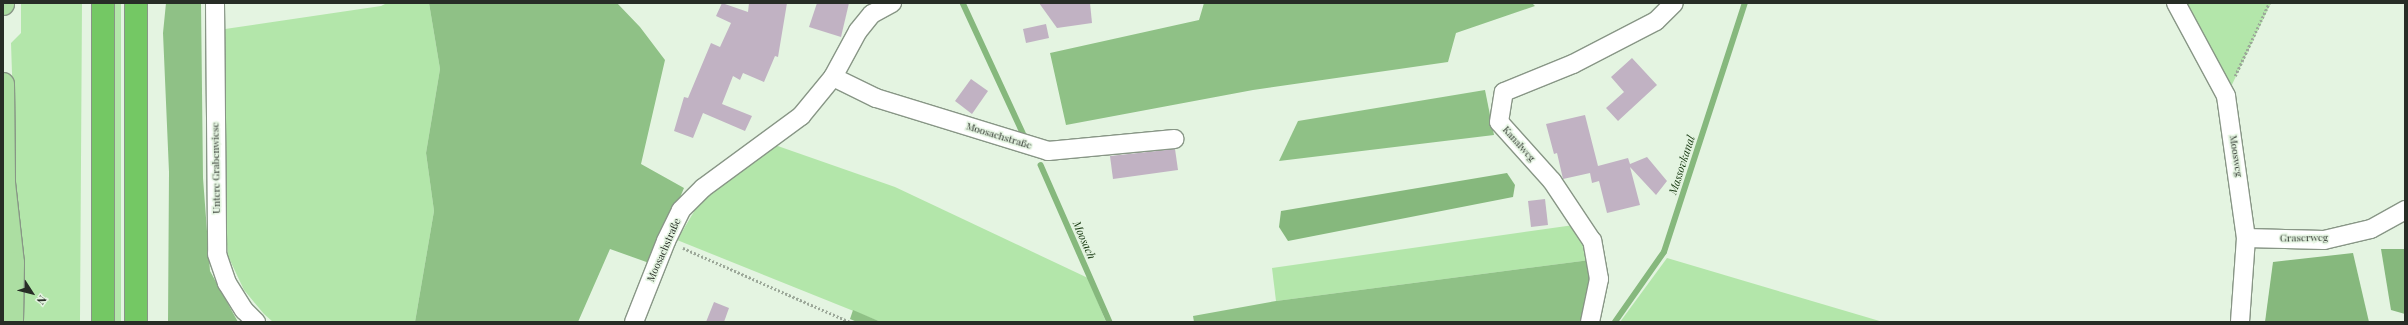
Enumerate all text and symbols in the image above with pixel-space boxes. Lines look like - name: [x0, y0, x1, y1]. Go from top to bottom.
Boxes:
- street label: Moosachstraße: [965, 120, 1033, 152]
- street label: Untere Grabenwiese: [209, 122, 223, 214]
- street label: Kanalweg: [1500, 124, 1538, 164]
- water label: Massovkanal: [1666, 134, 1698, 196]
- street label: Moosweg: [2227, 134, 2245, 178]
- street label: Moosachstraße: [645, 216, 683, 284]
- water label: Moosach: [1070, 219, 1098, 261]
- street label: Graserweg: [2280, 232, 2328, 244]
- north arrow: [12, 273, 52, 313]
- text: N: [34, 293, 51, 308]

